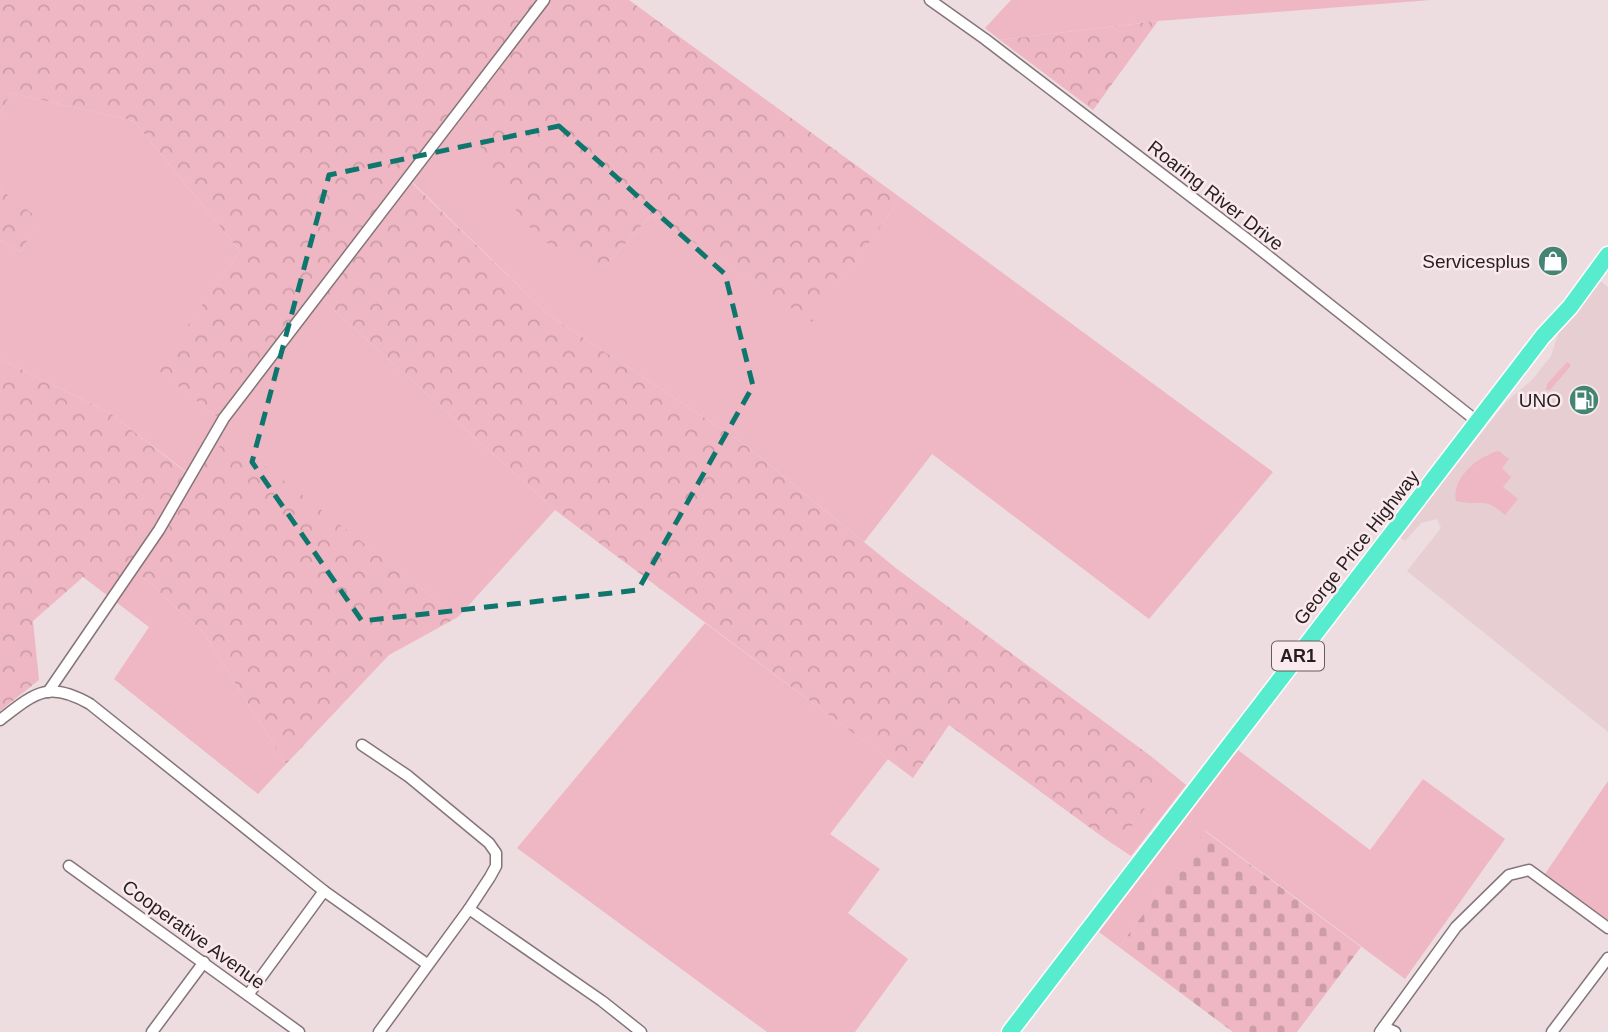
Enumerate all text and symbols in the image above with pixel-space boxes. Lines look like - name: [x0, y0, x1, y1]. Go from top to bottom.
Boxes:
- street label: Roaring River Drive: [1144, 136, 1287, 255]
- shop icon: Servicesplus: [1536, 244, 1570, 278]
- place label: Servicesplus: [1422, 251, 1530, 272]
- fuel station icon: UNO: [1567, 383, 1601, 417]
- place label: UNO: [1519, 390, 1561, 411]
- street label: George Price Highway: [1290, 466, 1423, 629]
- road number: AR1: [1272, 642, 1324, 670]
- street label: Cooperative Avenue: [118, 876, 269, 993]

